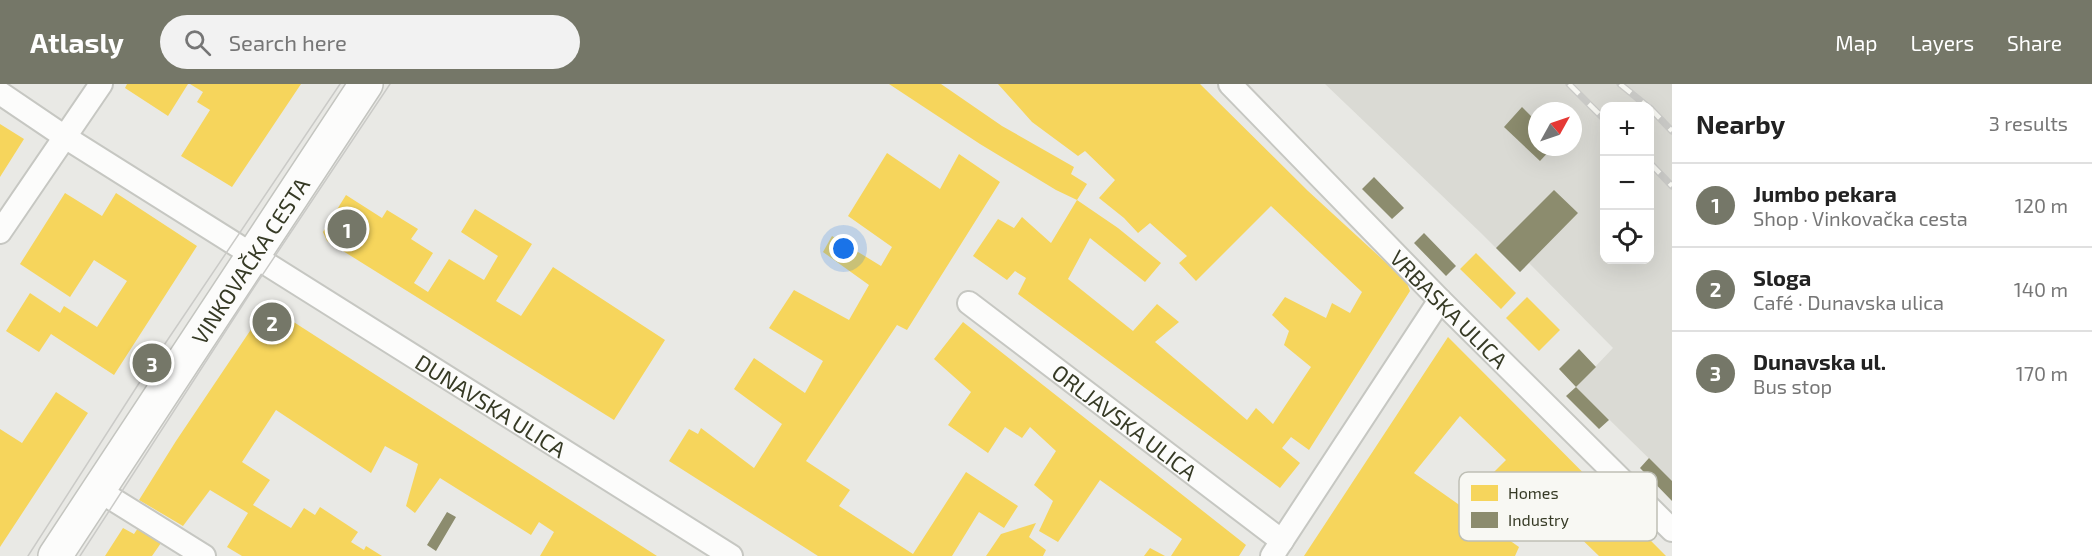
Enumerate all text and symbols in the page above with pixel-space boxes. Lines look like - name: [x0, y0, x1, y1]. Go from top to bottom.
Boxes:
- search box: [160, 15, 580, 69]
- text: Atlasly: [30, 25, 124, 59]
- icon: search: [181, 26, 214, 59]
- text: Search here: [229, 29, 347, 55]
- text: Map: [1835, 30, 1877, 55]
- text: Layers: [1910, 30, 1974, 55]
- text: Share: [2007, 30, 2062, 55]
- north arrow: [1528, 102, 1582, 156]
- map controls: [1600, 102, 1654, 264]
- button: +: [1600, 102, 1654, 156]
- text: Nearby: [1696, 108, 1785, 139]
- text: 3 results: [1989, 111, 2068, 135]
- button: −: [1600, 156, 1654, 210]
- street label: VINKOVAČKA CESTA: [186, 172, 314, 349]
- text: Jumbo pekara: [1753, 180, 1897, 206]
- text: 1: [1711, 193, 1720, 217]
- text: 120 m: [2015, 193, 2068, 217]
- pin: 1: [328, 206, 366, 252]
- text: Shop · Vinkovačka cesta: [1753, 206, 1968, 230]
- button: locate: [1600, 210, 1654, 264]
- your location: [829, 234, 858, 263]
- street label: VRBASKA ULICA: [1385, 244, 1514, 373]
- text: Sloga: [1753, 264, 1811, 290]
- text: 2: [1710, 277, 1721, 301]
- text: 140 m: [2014, 277, 2068, 301]
- text: Café · Dunavska ulica: [1753, 290, 1944, 314]
- pin: 2: [252, 300, 292, 344]
- pin: 3: [132, 340, 172, 386]
- street label: DUNAVSKA ULICA: [411, 348, 571, 462]
- text: Dunavska ul.: [1753, 348, 1886, 374]
- street label: ORLJAVSKA ULICA: [1048, 358, 1203, 485]
- text: 3: [1710, 361, 1721, 385]
- text: 170 m: [2016, 361, 2068, 385]
- text: Bus stop: [1753, 374, 1832, 398]
- legend: [1459, 472, 1657, 541]
- text: Homes: [1508, 483, 1559, 502]
- text: Industry: [1508, 510, 1569, 529]

